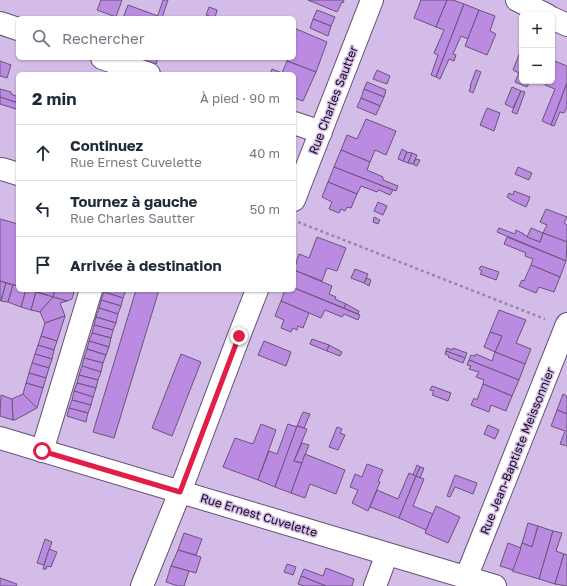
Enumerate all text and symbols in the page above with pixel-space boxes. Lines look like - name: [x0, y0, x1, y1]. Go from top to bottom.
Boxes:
- map controls: [519, 12, 555, 84]
- button: +: [519, 12, 555, 48]
- search box: [16, 16, 296, 60]
- icon: search: [30, 27, 52, 49]
- text: Rechercher: [62, 29, 145, 47]
- street label: Rue Charles Sautter: [305, 43, 361, 156]
- button: −: [519, 48, 555, 84]
- text: 2 min: [32, 88, 76, 109]
- text: À pied · 90 m: [200, 90, 280, 106]
- text: Continuez: [70, 136, 143, 154]
- icon: ahead: [32, 142, 54, 164]
- text: 40 m: [249, 145, 280, 161]
- text: Rue Ernest Cuvelette: [70, 154, 202, 170]
- text: Tournez à gauche: [70, 192, 197, 210]
- icon: left: [32, 198, 54, 220]
- text: 50 m: [250, 201, 280, 217]
- text: Rue Charles Sautter: [70, 210, 195, 226]
- icon: arrive: [32, 254, 54, 276]
- text: Arrivée à destination: [70, 256, 222, 274]
- route end: [230, 327, 248, 345]
- street label: Rue Jean-Baptiste Meissonnier: [477, 365, 558, 537]
- route start: [33, 442, 51, 460]
- street label: Rue Ernest Cuvelette: [199, 490, 319, 540]

